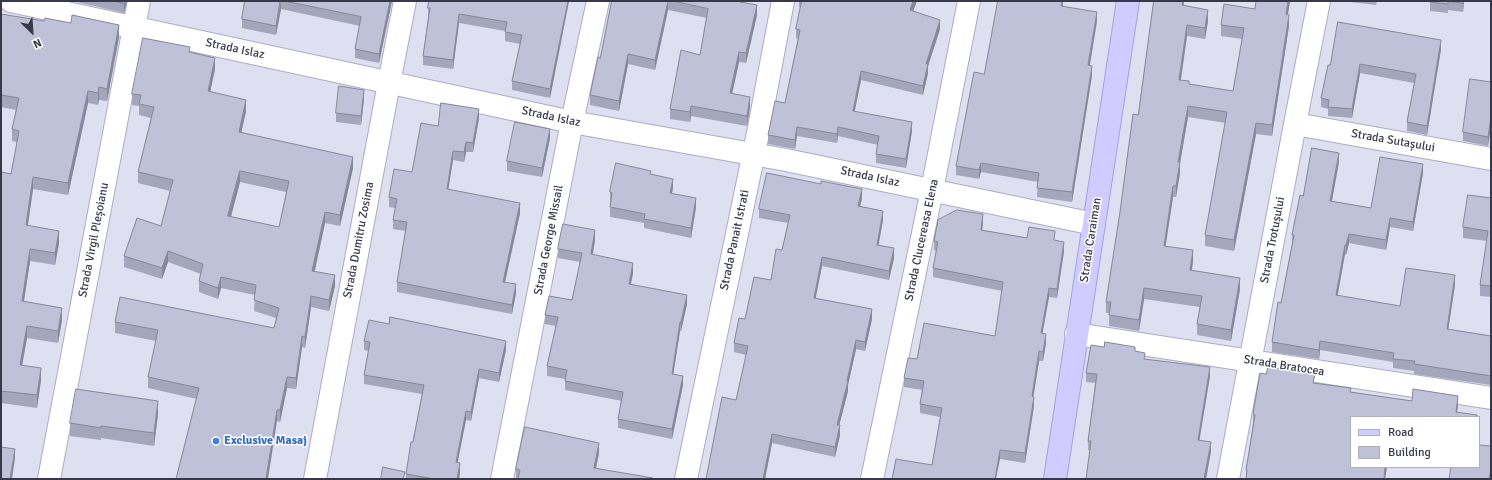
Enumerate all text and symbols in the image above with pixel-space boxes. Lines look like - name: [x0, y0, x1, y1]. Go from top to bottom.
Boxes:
- north arrow: [12, 12, 52, 52]
- text: N: [31, 36, 43, 51]
- street label: Strada Islaz: [204, 36, 266, 62]
- street label: Strada Islaz: [520, 104, 582, 130]
- street label: Strada Sutașului: [1350, 127, 1436, 155]
- street label: Strada Islaz: [839, 164, 901, 190]
- street label: Strada Clucereasa Elena: [902, 178, 942, 302]
- street label: Strada Virgil Pleșoianu: [76, 181, 112, 299]
- street label: Strada Dumitru Zosima: [341, 181, 377, 299]
- street label: Strada George Missail: [531, 184, 567, 296]
- street label: Strada Panait Istrati: [717, 188, 753, 292]
- street label: Strada Trotușului: [1258, 196, 1288, 284]
- street label: Strada Caraiman: [1077, 197, 1105, 283]
- street label: Strada Bratocea: [1243, 352, 1325, 380]
- legend: [1350, 416, 1480, 468]
- text: Road: [1388, 425, 1414, 440]
- place label: Exclusive Masaj: [224, 434, 307, 448]
- marker: Exclusive Masaj: [211, 436, 221, 446]
- text: Building: [1388, 445, 1431, 460]

